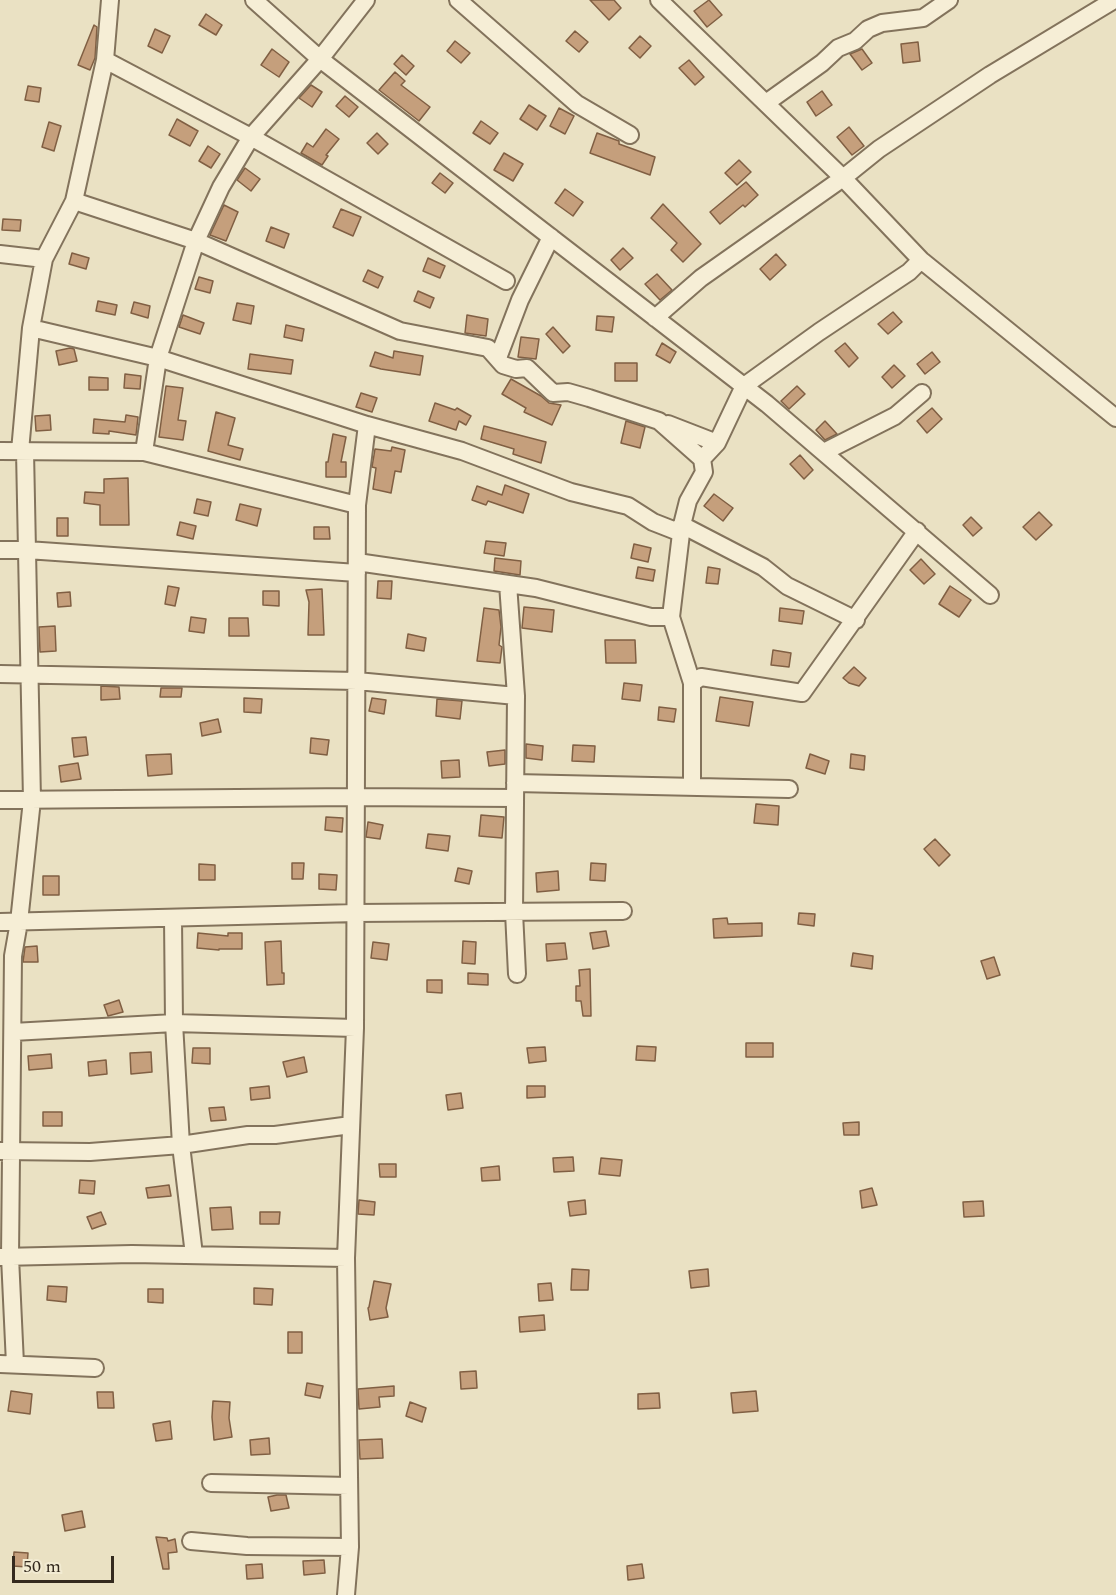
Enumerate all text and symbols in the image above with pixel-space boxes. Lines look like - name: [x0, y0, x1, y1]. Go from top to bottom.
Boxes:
- scale bar: [15, 1544, 117, 1582]
- text: 50 m: [23, 1553, 61, 1580]

